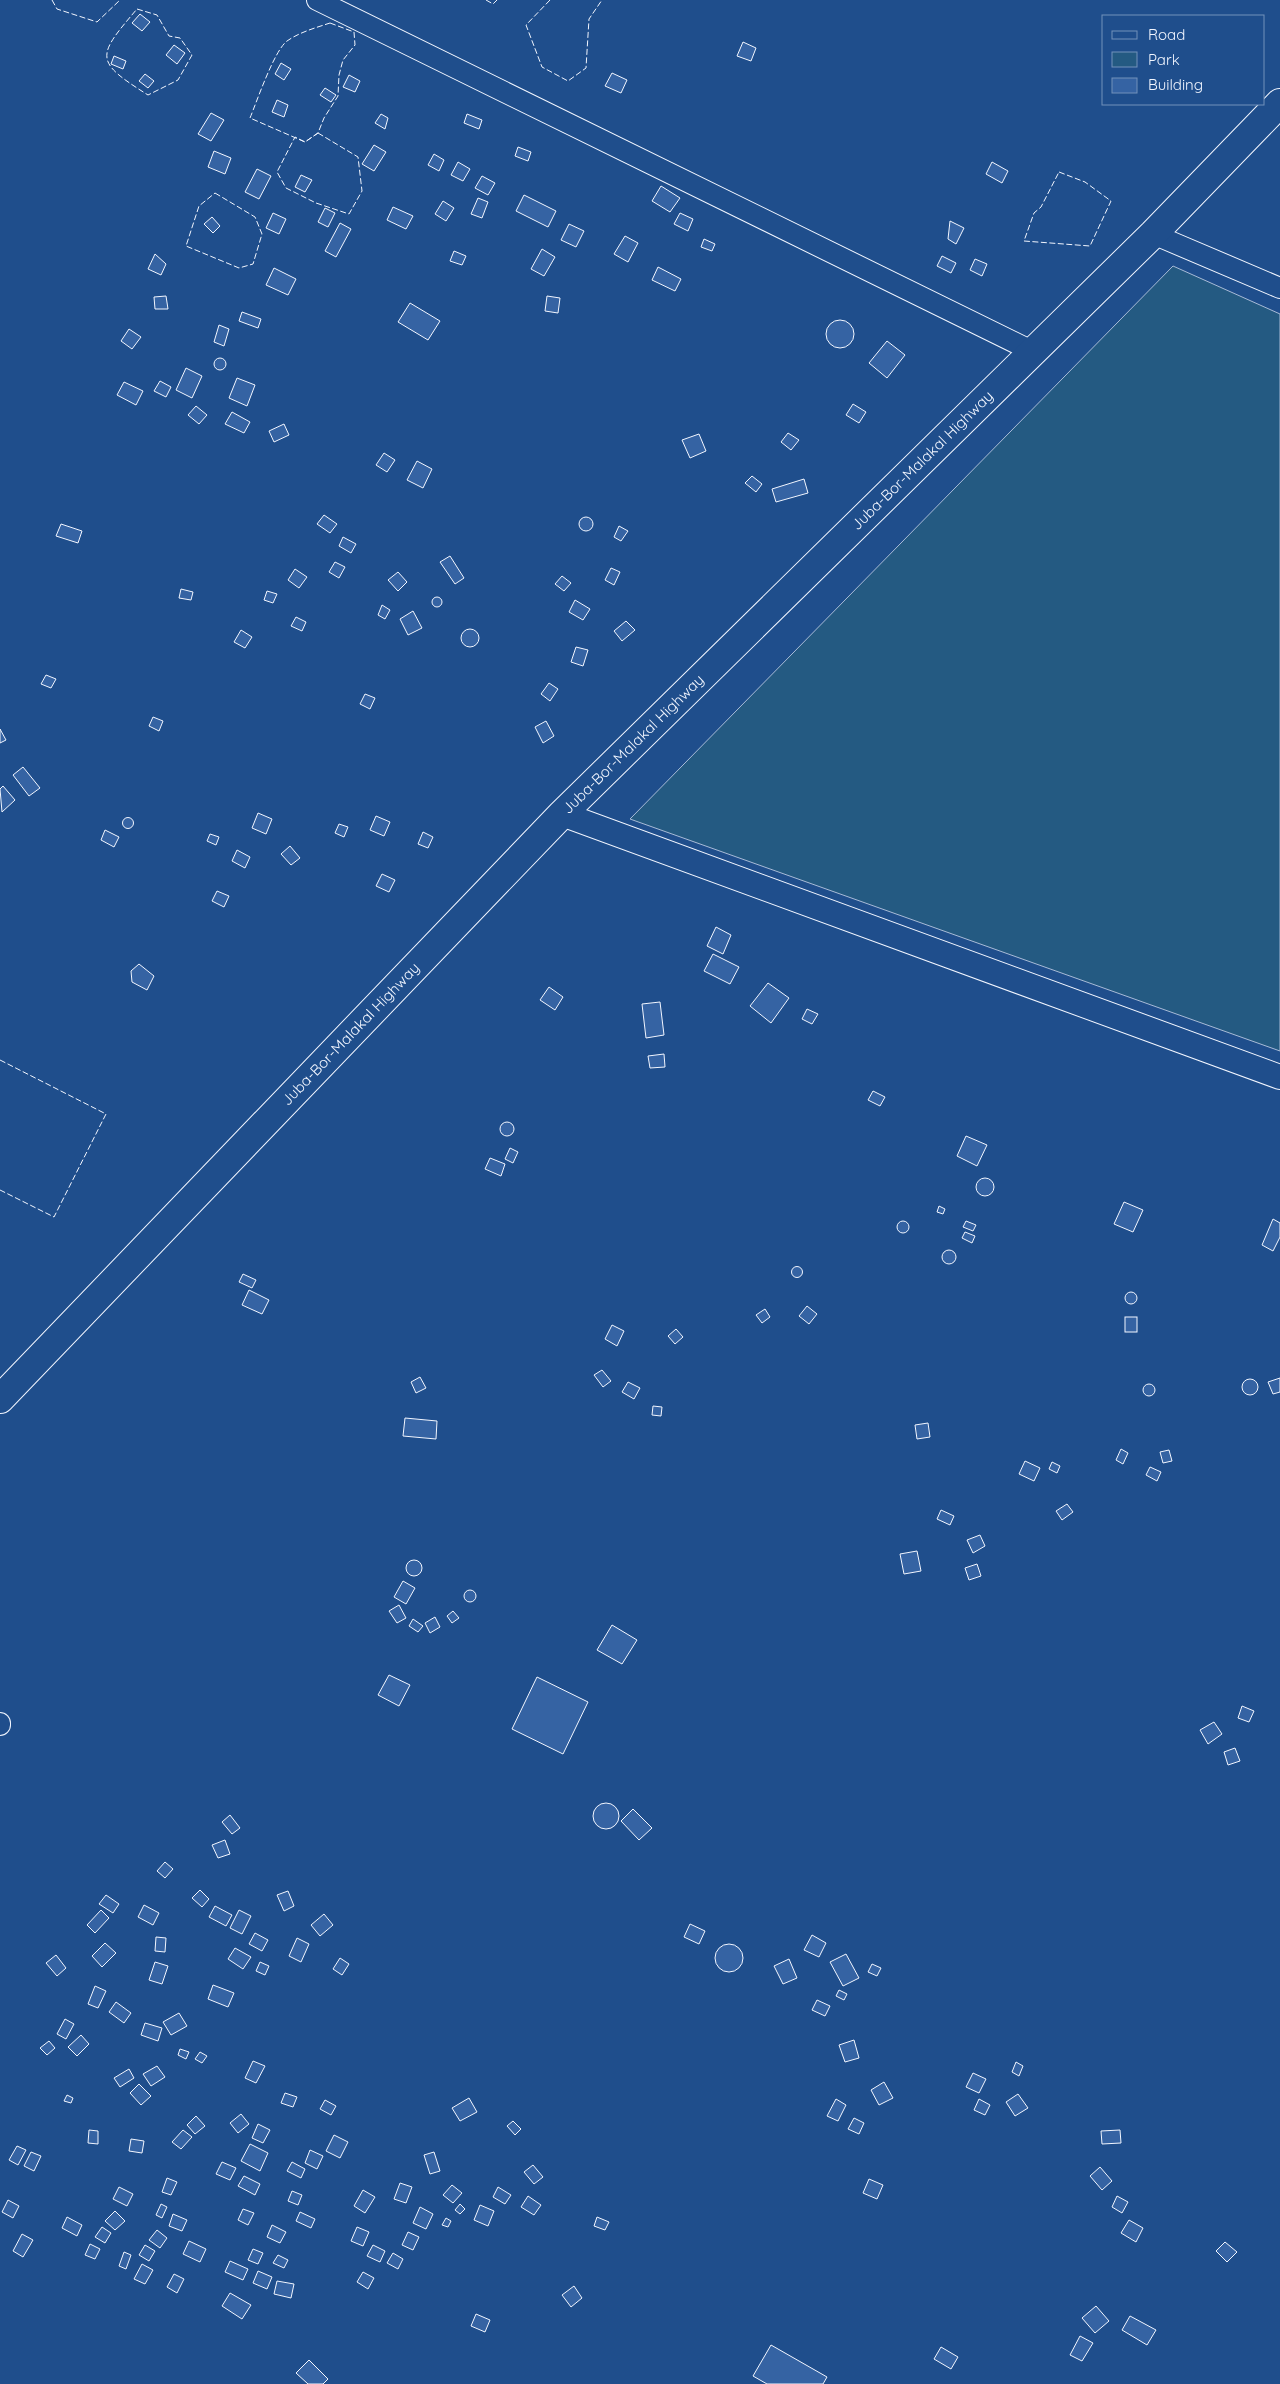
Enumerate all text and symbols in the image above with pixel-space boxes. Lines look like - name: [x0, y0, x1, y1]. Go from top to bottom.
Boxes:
- legend: [1102, 15, 1265, 105]
- text: Road: [1148, 25, 1185, 44]
- text: Park: [1148, 50, 1180, 69]
- text: Building: [1148, 75, 1203, 94]
- street label: Juba-Bor-Malakal Highway: [847, 386, 997, 534]
- street label: Juba-Bor-Malakal Highway: [558, 670, 708, 818]
- street label: Juba-Bor-Malakal Highway: [277, 958, 423, 1109]

